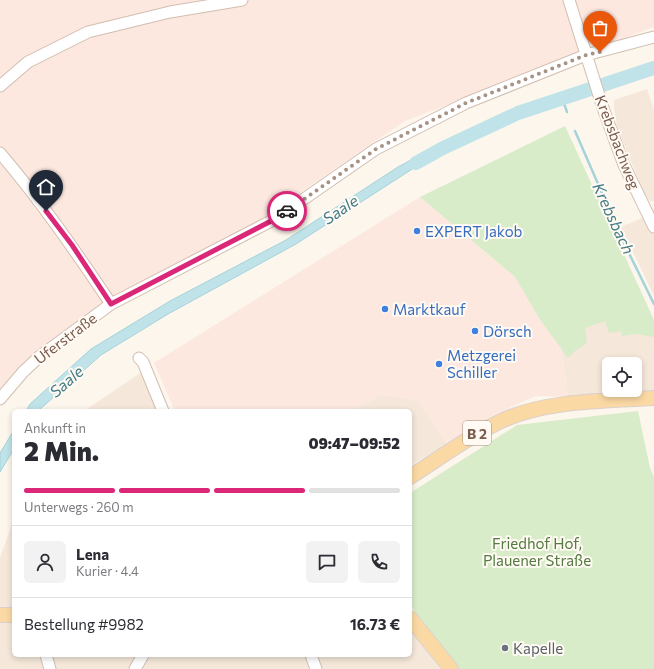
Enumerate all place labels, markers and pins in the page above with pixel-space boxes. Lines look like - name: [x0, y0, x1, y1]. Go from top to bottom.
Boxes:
- pin: [583, 11, 617, 52]
- pin: [29, 170, 63, 211]
- place label: EXPERT Jakob: [425, 222, 523, 240]
- marker: EXPERT Jakob: [412, 226, 422, 236]
- place label: Marktkauf: [393, 300, 466, 318]
- marker: Marktkauf: [380, 304, 390, 314]
- place label: Dörsch: [483, 322, 532, 340]
- marker: Dörsch: [470, 326, 480, 336]
- place label: Metzgerei Schiller: [447, 346, 516, 381]
- marker: Metzgerei Schiller: [434, 359, 444, 369]
- place label: Kapelle: [513, 639, 563, 657]
- marker: Kapelle: [500, 643, 510, 653]

